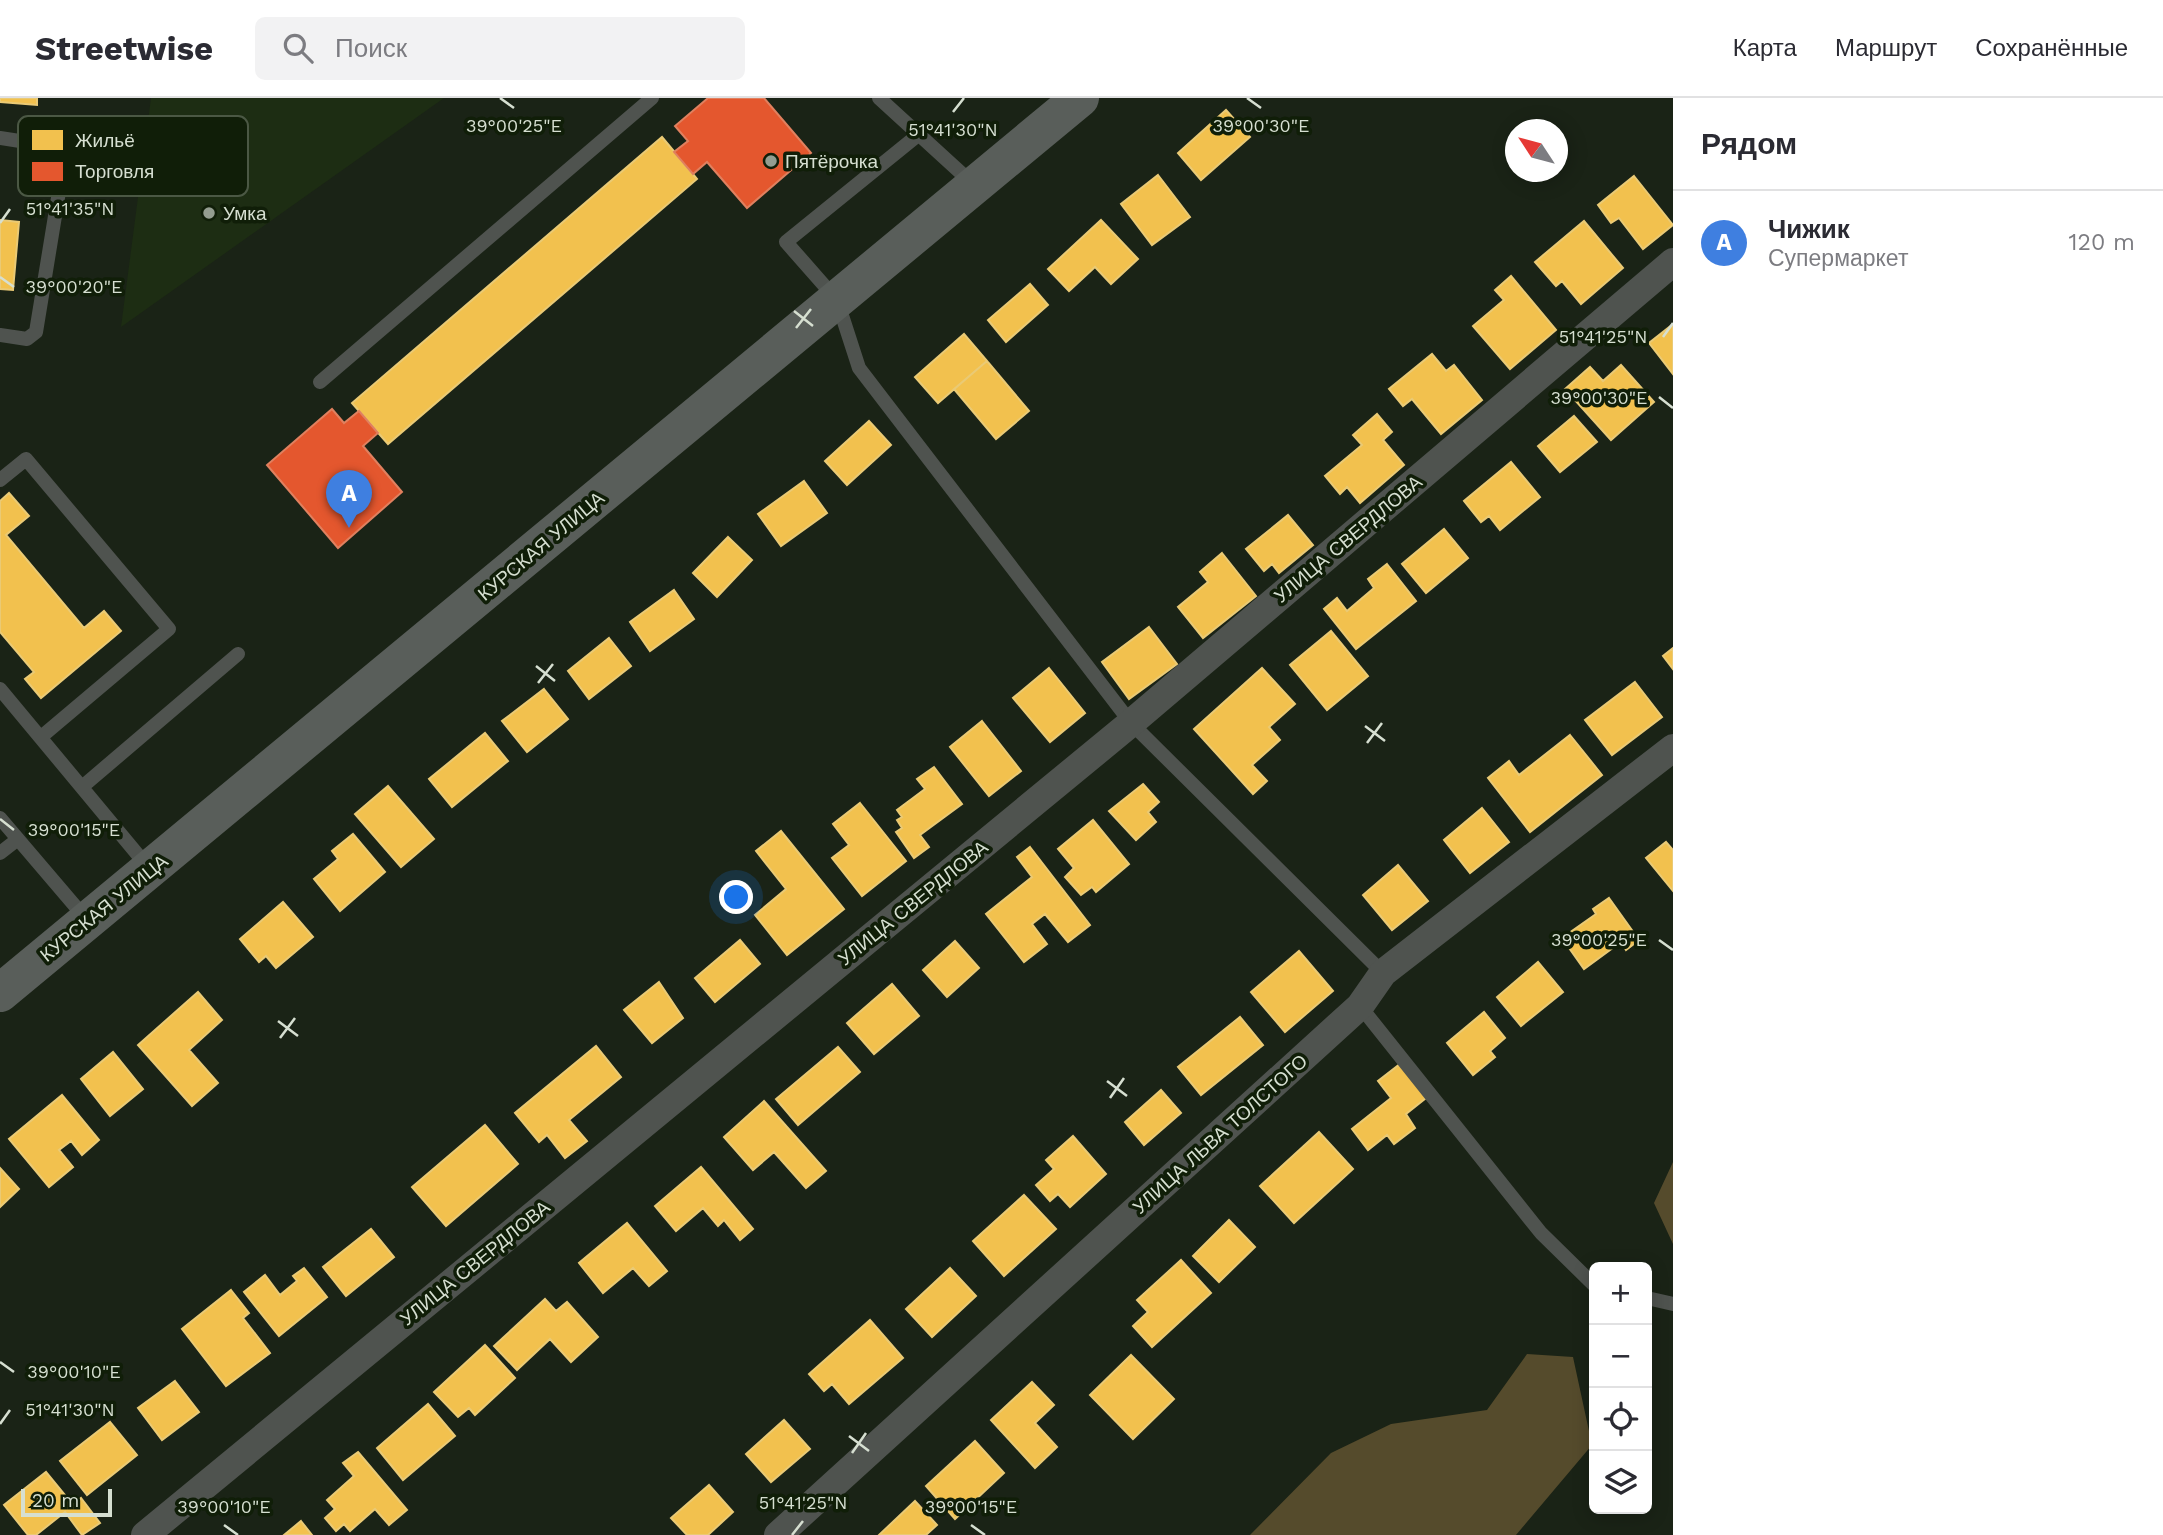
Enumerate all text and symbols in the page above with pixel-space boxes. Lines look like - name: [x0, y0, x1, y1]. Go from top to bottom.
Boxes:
- search box: [255, 17, 745, 80]
- text: Streetwise: [35, 29, 213, 68]
- icon: search: [279, 29, 317, 67]
- text: Поиск: [335, 33, 407, 63]
- text: Карта: [1733, 34, 1797, 62]
- text: Маршрут: [1835, 34, 1937, 62]
- text: Сохранённые: [1975, 34, 2128, 62]
- text: 39°00'25"E: [466, 115, 562, 136]
- text: 39°00'30"E: [1213, 115, 1309, 136]
- legend: [18, 116, 248, 196]
- text: 51°41'30"N: [908, 119, 998, 140]
- north arrow: [1505, 119, 1568, 182]
- text: Рядом: [1701, 126, 1797, 161]
- text: Жильё: [75, 129, 135, 152]
- place label: Пятёрочка: [785, 150, 879, 173]
- marker: Пятёрочка: [763, 153, 779, 169]
- text: Торговля: [75, 160, 154, 183]
- text: 51°41'35"N: [26, 198, 114, 219]
- place label: Умка: [223, 202, 267, 225]
- marker: Умка: [201, 205, 217, 221]
- text: Чижик: [1768, 214, 1850, 244]
- text: A: [1716, 229, 1732, 256]
- text: 120 m: [2069, 229, 2135, 256]
- text: Супермаркет: [1768, 245, 1908, 272]
- text: 39°00'20"E: [26, 276, 122, 297]
- text: 51°41'25"N: [1559, 326, 1647, 347]
- text: 39°00'30"E: [1551, 387, 1647, 408]
- pin: A: [326, 470, 372, 528]
- street label: УЛИЦА СВЕРДЛОВА: [1269, 470, 1427, 608]
- street label: КУРСКАЯ УЛИЦА: [473, 486, 609, 606]
- text: 39°00'15"E: [28, 819, 120, 840]
- street label: УЛИЦА СВЕРДЛОВА: [833, 835, 993, 970]
- street label: КУРСКАЯ УЛИЦА: [35, 849, 173, 967]
- your location: [719, 880, 753, 914]
- text: 39°00'25"E: [1551, 929, 1647, 950]
- street label: УЛИЦА ЛЬВА ТОЛСТОГО: [1128, 1049, 1312, 1219]
- street label: УЛИЦА СВЕРДЛОВА: [395, 1195, 555, 1330]
- map controls: [1589, 1262, 1652, 1514]
- button: +: [1589, 1262, 1652, 1325]
- button: −: [1589, 1325, 1652, 1388]
- text: 39°00'10"E: [27, 1361, 121, 1382]
- button: locate: [1589, 1388, 1652, 1451]
- text: 51°41'30"N: [25, 1399, 115, 1420]
- button: layers: [1589, 1451, 1652, 1514]
- scale bar: [21, 1486, 112, 1518]
- text: 20 m: [32, 1489, 79, 1512]
- text: 51°41'25"N: [759, 1492, 847, 1513]
- text: 39°00'10"E: [177, 1496, 271, 1517]
- text: 39°00'15"E: [925, 1496, 1017, 1517]

